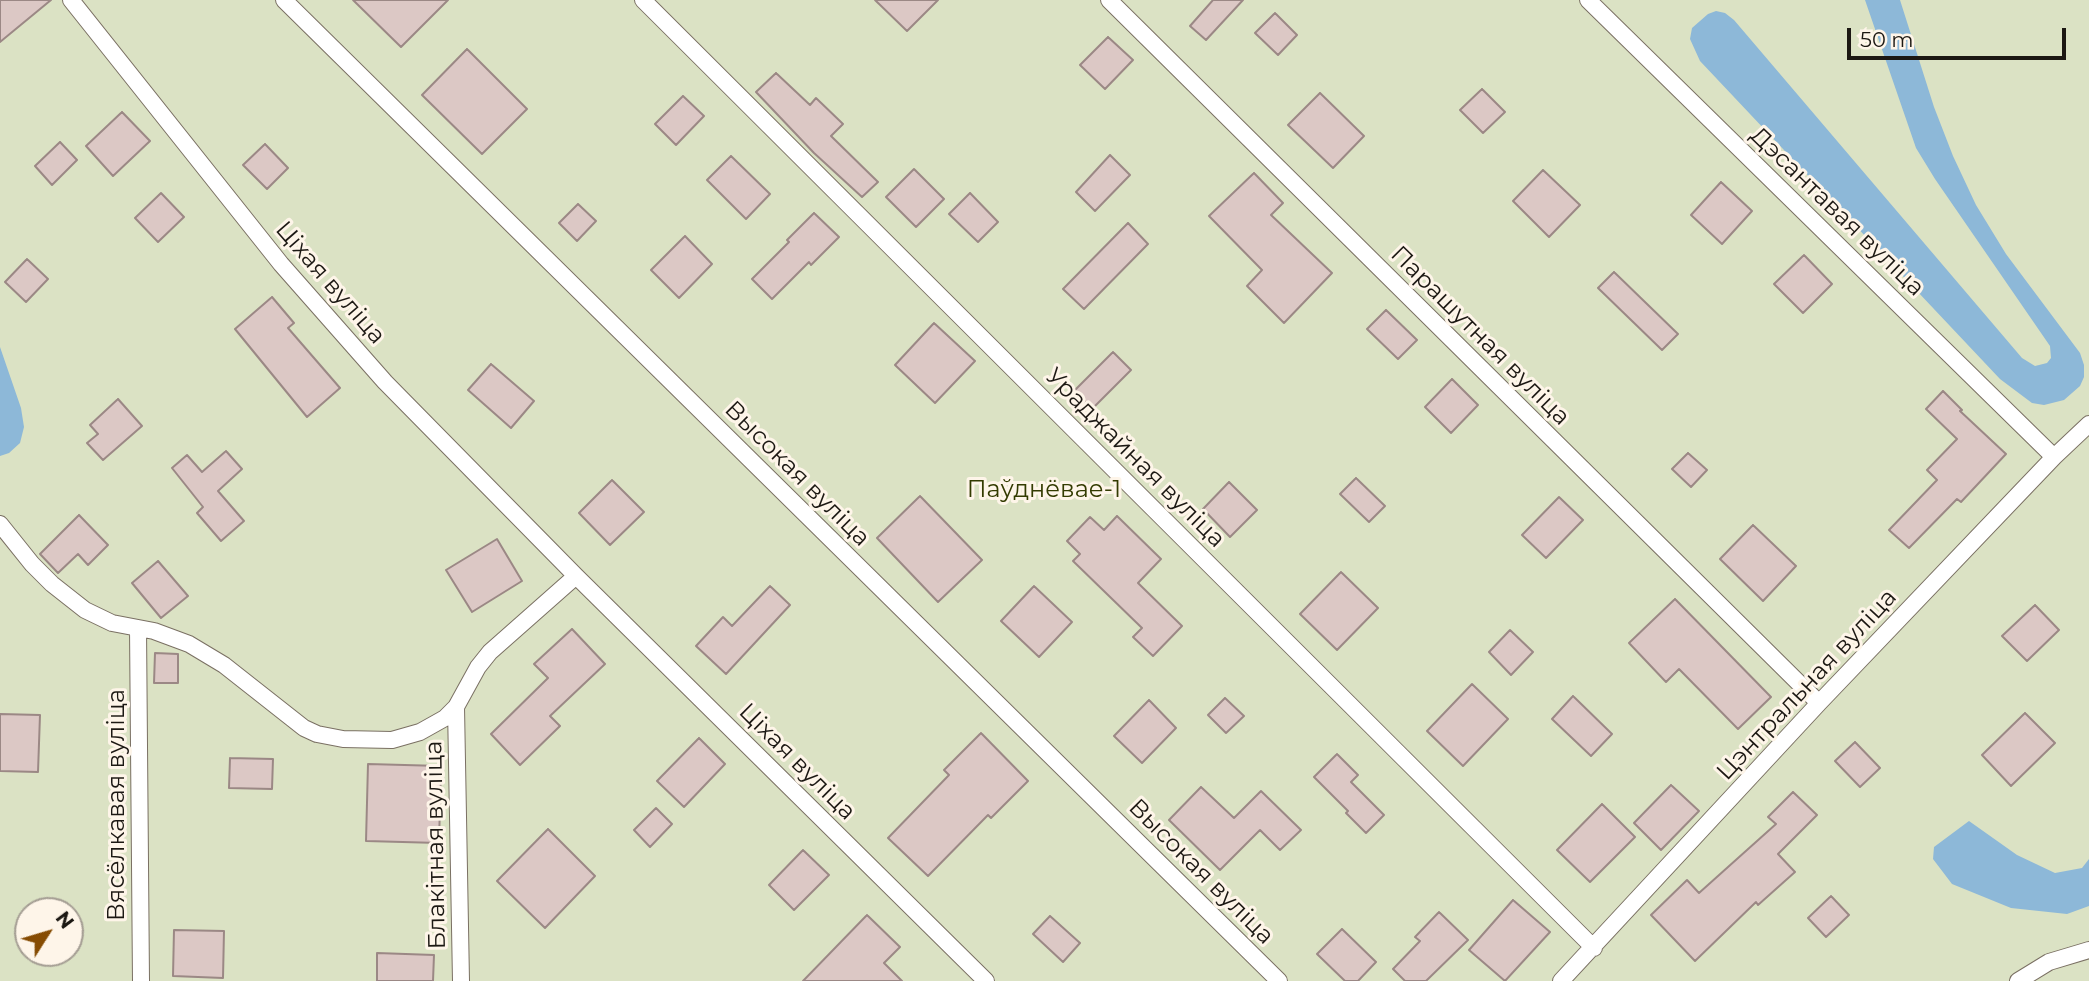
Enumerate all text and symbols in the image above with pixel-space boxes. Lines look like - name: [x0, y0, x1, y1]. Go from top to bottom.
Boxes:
- scale bar: [1851, 14, 2070, 58]
- text: 50 m: [1860, 27, 1914, 52]
- street label: Дэсантавая вуліца: [1744, 121, 1930, 303]
- street label: Ціхая вуліца: [269, 216, 391, 350]
- street label: Парашутная вуліца: [1384, 240, 1576, 432]
- street label: Ураджайная вуліца: [1039, 362, 1231, 554]
- street label: Высокая вуліца: [718, 395, 876, 553]
- park label: Паўднёвае-1: [967, 476, 1121, 504]
- street label: Цэнтральная вуліца: [1711, 583, 1903, 787]
- street label: Вясёлкавая вуліца: [103, 689, 131, 921]
- street label: Ціхая вуліца: [733, 698, 861, 826]
- street label: Блакітная вуліца: [420, 740, 452, 950]
- street label: Высокая вуліца: [1122, 793, 1280, 951]
- north arrow: [14, 897, 84, 967]
- text: N: [51, 907, 78, 933]

